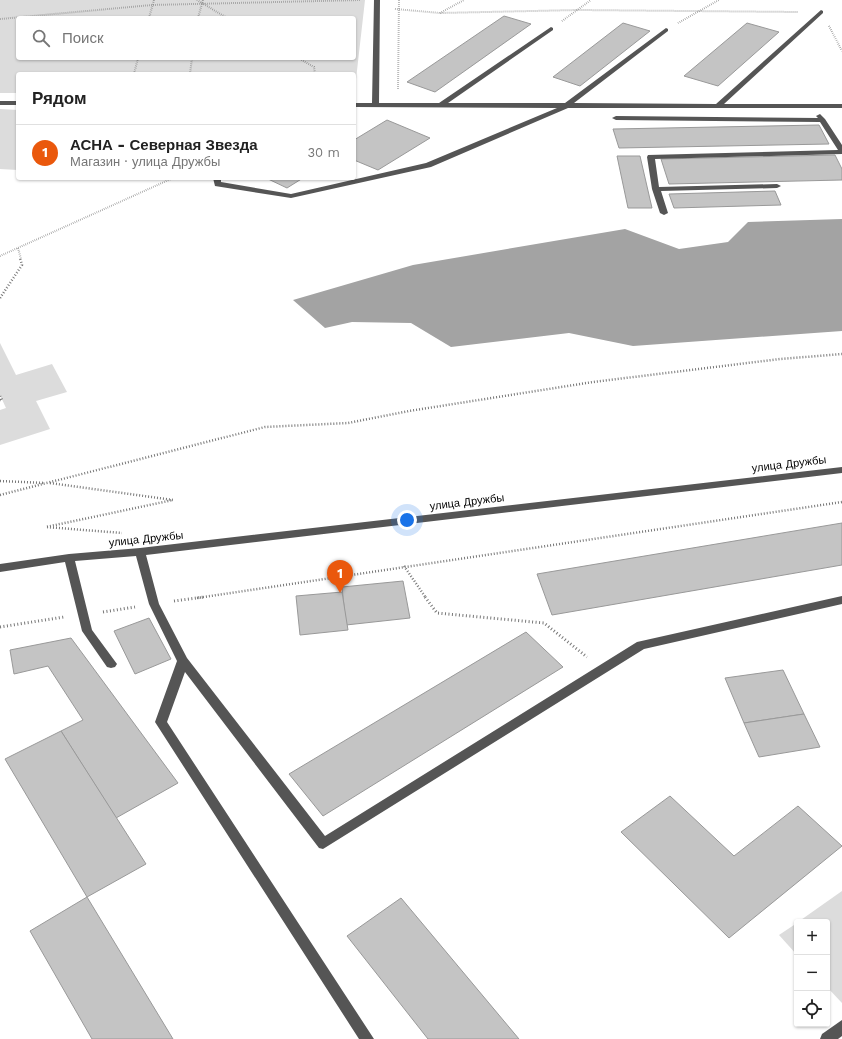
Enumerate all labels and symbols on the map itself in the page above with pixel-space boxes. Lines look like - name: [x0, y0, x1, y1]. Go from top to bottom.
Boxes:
- street label: улица Дружбы: [751, 453, 827, 475]
- street label: улица Дружбы: [429, 491, 505, 513]
- your location: [397, 510, 417, 530]
- street label: улица Дружбы: [108, 529, 184, 549]
- pin: 1: [327, 560, 353, 593]

